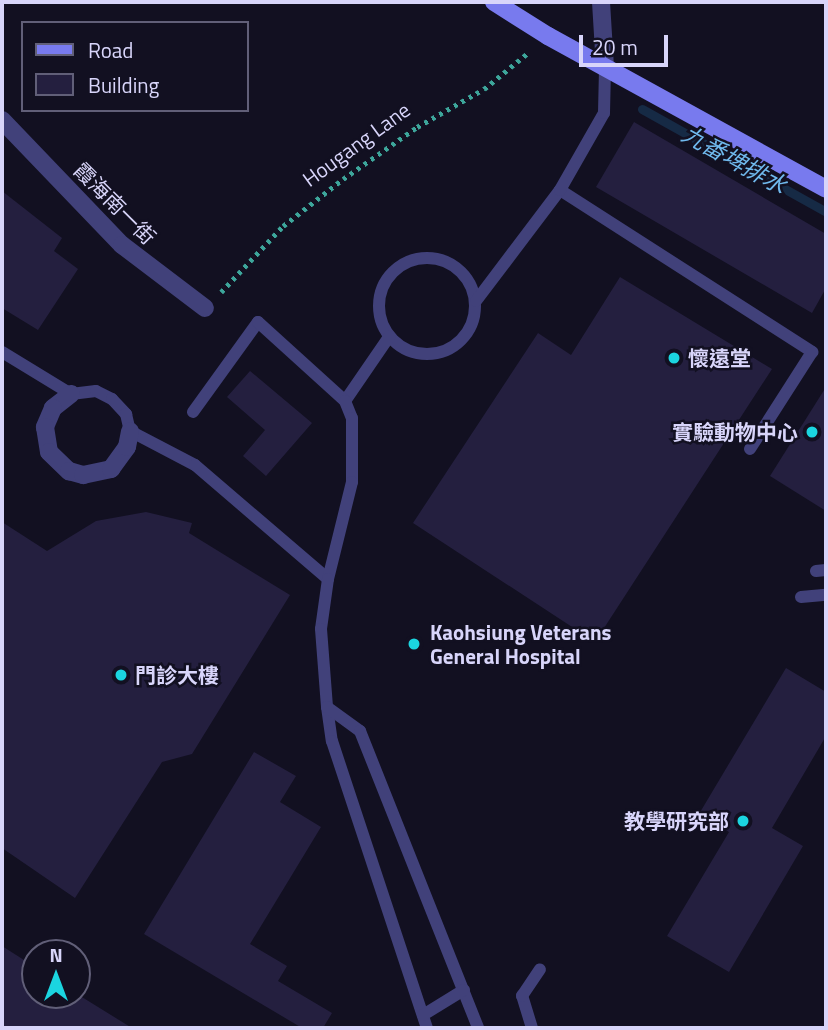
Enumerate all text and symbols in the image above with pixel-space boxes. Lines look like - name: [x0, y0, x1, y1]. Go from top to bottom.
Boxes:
- legend: [21, 21, 248, 112]
- scale bar: [583, 21, 672, 65]
- text: 20 m: [592, 31, 638, 63]
- text: Road: [88, 34, 133, 66]
- text: Building: [88, 69, 159, 101]
- street label: Hougang Lane: [297, 97, 415, 191]
- water label: 九番埤排水: [677, 120, 791, 200]
- street label: 霞海南一街: [69, 157, 161, 249]
- place label: 懷遠堂: [688, 345, 751, 371]
- marker: 懷遠堂: [666, 350, 682, 366]
- place label: 實驗動物中心: [672, 419, 798, 445]
- marker: 實驗動物中心: [804, 424, 820, 440]
- place label: Kaohsiung Veterans General Hospital: [430, 619, 611, 669]
- marker: Kaohsiung Veterans General Hospital: [404, 634, 424, 654]
- place label: 門診大樓: [135, 662, 219, 688]
- marker: 門診大樓: [113, 667, 129, 683]
- place label: 教學研究部: [624, 808, 729, 834]
- marker: 教學研究部: [735, 813, 751, 829]
- north arrow: [21, 939, 91, 1009]
- text: N: [49, 940, 63, 969]

